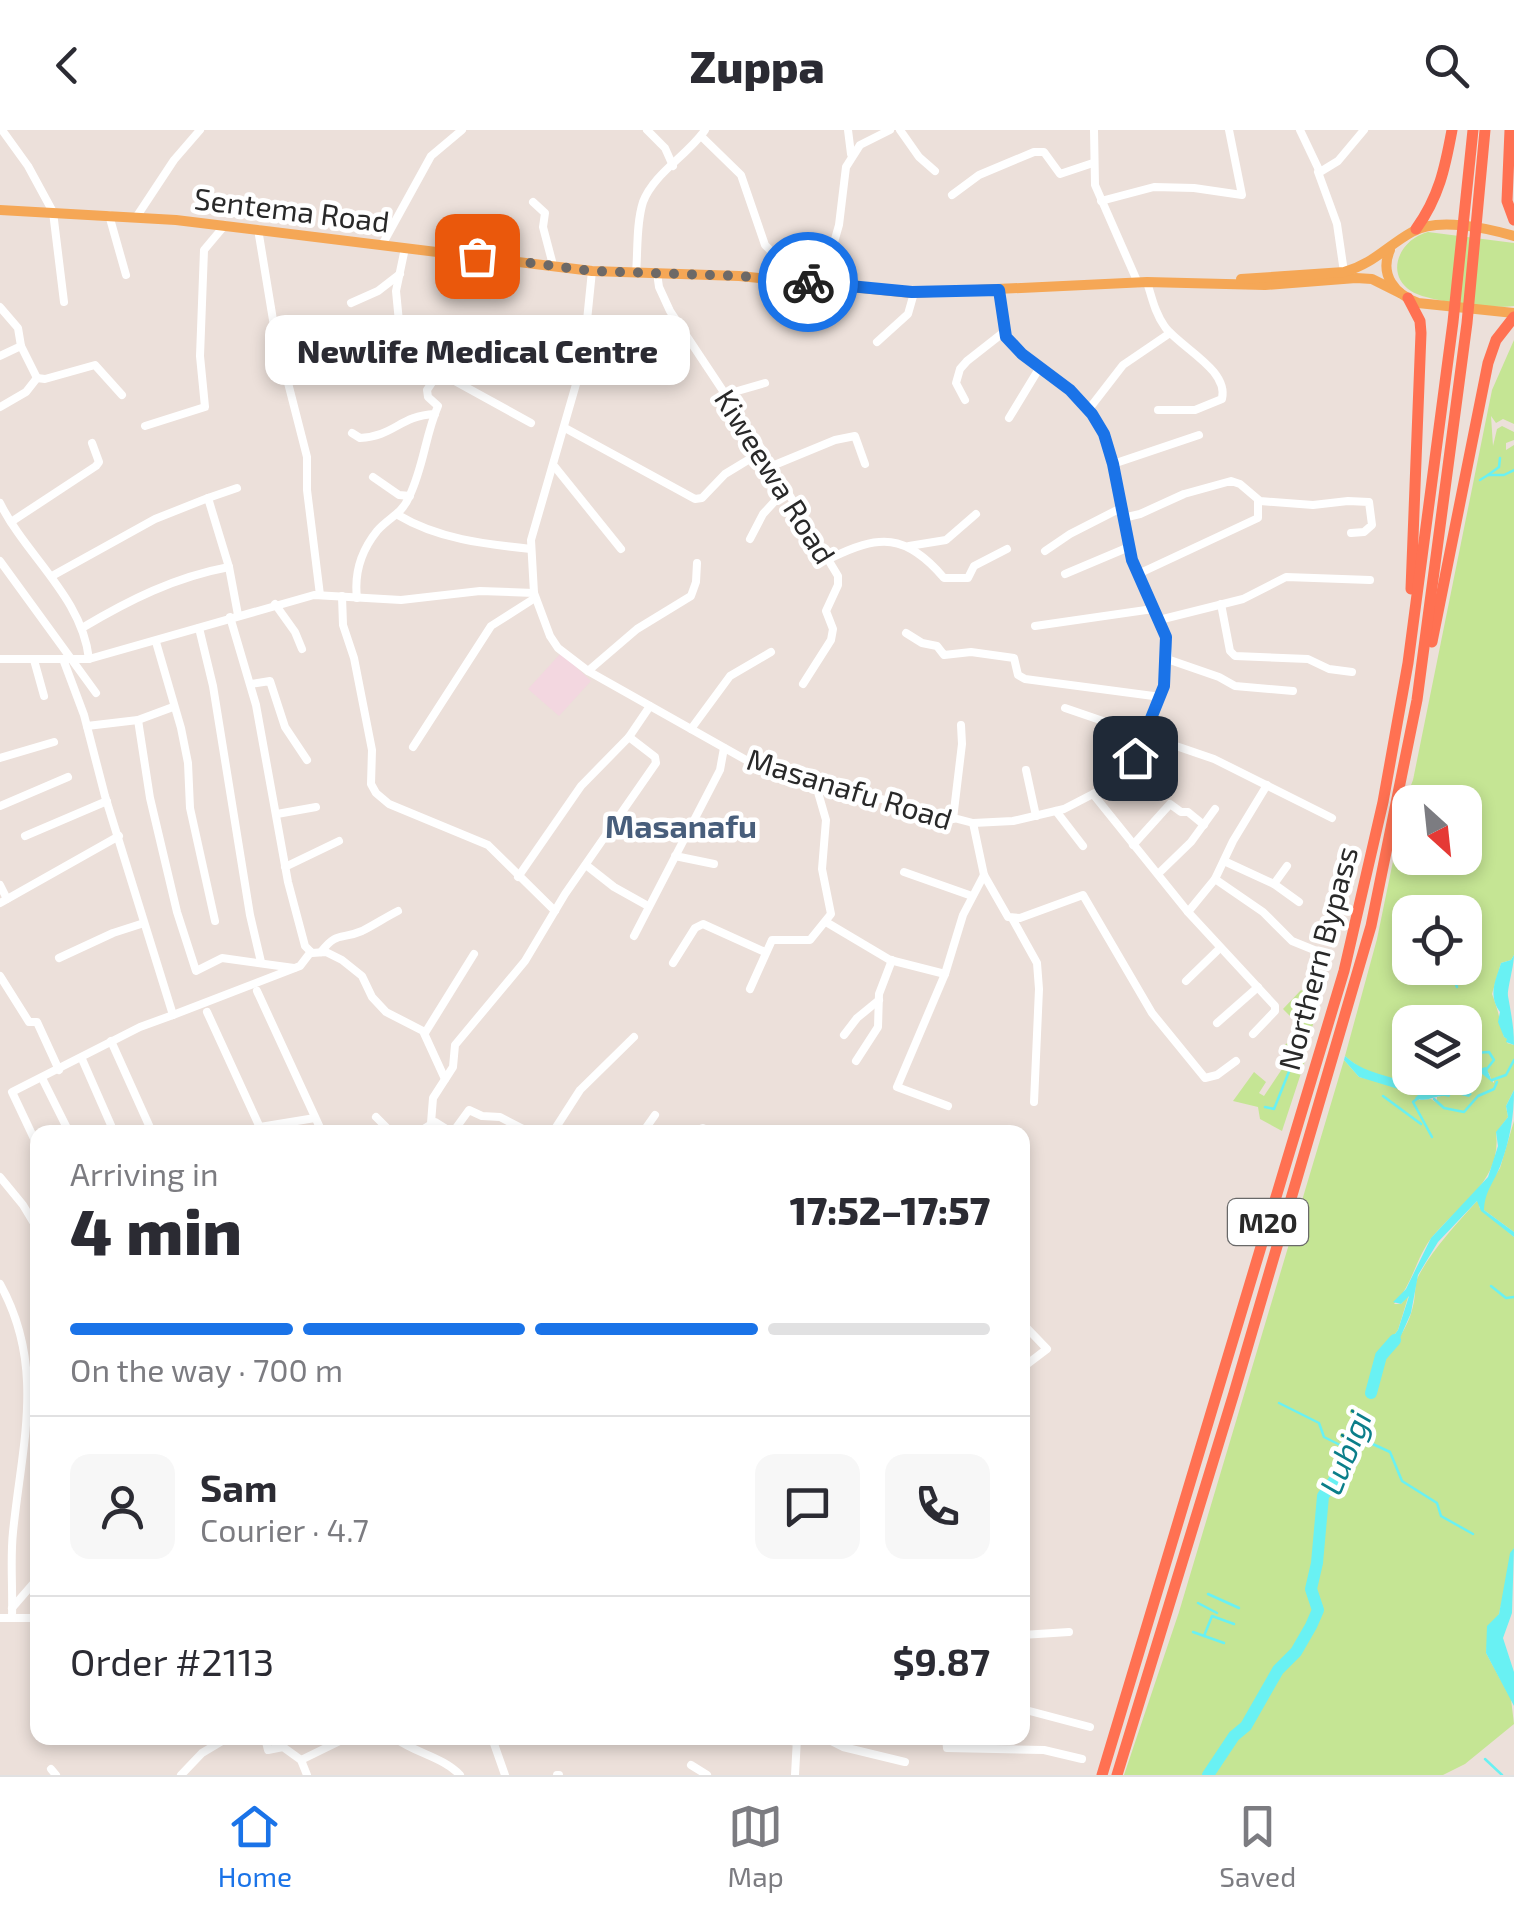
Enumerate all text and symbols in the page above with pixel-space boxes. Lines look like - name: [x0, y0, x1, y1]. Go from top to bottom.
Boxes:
- icon: back: [40, 38, 95, 93]
- text: Zuppa: [689, 38, 825, 92]
- icon: search: [1419, 38, 1474, 93]
- street label: Sentema Road: [192, 179, 392, 239]
- pin: [435, 214, 520, 299]
- icon: bag: [450, 229, 505, 284]
- courier: [758, 232, 858, 332]
- icon: bike: [781, 255, 836, 310]
- callout: Newlife Medical Centre: [264, 316, 690, 386]
- text: Newlife Medical Centre: [297, 331, 658, 369]
- street label: Kiweewa Road: [708, 382, 844, 570]
- pin: [1093, 716, 1178, 801]
- icon: home: [1108, 731, 1163, 786]
- street label: Masanafu Road: [743, 740, 957, 836]
- north arrow: [1392, 785, 1482, 875]
- map controls: [1392, 785, 1482, 1095]
- district label: Masanafu: [605, 806, 757, 844]
- street label: Northern Bypass: [1270, 842, 1364, 1074]
- button: locate: [1392, 895, 1482, 985]
- button: layers: [1392, 1005, 1482, 1095]
- text: Arriving in: [70, 1154, 219, 1192]
- text: 17:52–17:57: [790, 1187, 990, 1233]
- text: 4 min: [70, 1190, 242, 1268]
- road number: M20: [1228, 1199, 1308, 1245]
- text: On the way · 700 m: [70, 1350, 343, 1388]
- water label: Lubigi: [1310, 1404, 1379, 1500]
- button: person: [70, 1454, 175, 1559]
- button: chat: [755, 1454, 860, 1559]
- button: phone: [885, 1454, 990, 1559]
- text: Sam: [200, 1464, 277, 1510]
- text: Courier · 4.7: [200, 1510, 369, 1548]
- text: Order #2113: [70, 1638, 274, 1684]
- text: $9.87: [893, 1638, 990, 1684]
- tab: Home: [218, 1799, 292, 1893]
- tab: Map: [728, 1799, 784, 1893]
- tab: Saved: [1219, 1799, 1296, 1893]

